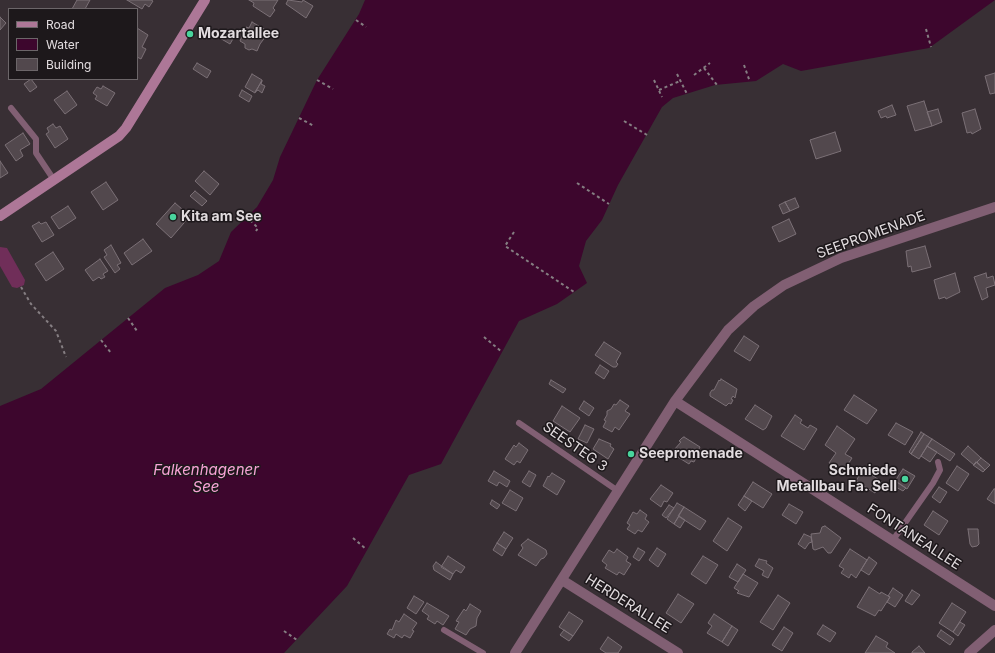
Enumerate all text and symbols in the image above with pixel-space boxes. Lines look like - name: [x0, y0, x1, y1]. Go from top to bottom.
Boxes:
- legend: [8, 8, 138, 80]
- text: Road: [46, 17, 75, 32]
- place label: Mozartallee: [198, 26, 279, 42]
- marker: Mozartallee: [185, 29, 195, 39]
- text: Water: [46, 37, 79, 52]
- text: Building: [46, 57, 91, 72]
- street label: SEEPROMENADE: [814, 208, 928, 262]
- place label: Kita am See: [181, 209, 262, 225]
- marker: Kita am See: [168, 212, 178, 222]
- street label: SEESTEG 3: [539, 419, 611, 475]
- place label: Seepromenade: [639, 446, 743, 462]
- marker: Seepromenade: [626, 449, 636, 459]
- water label: Falkenhagener See: [153, 461, 259, 496]
- place label: Schmiede Metallbau Fa. Sell: [776, 463, 897, 496]
- marker: Schmiede Metallbau Fa. Sell: [900, 474, 910, 484]
- street label: FONTANEALLEE: [864, 500, 964, 574]
- street label: HERDERALLEE: [582, 571, 674, 637]

